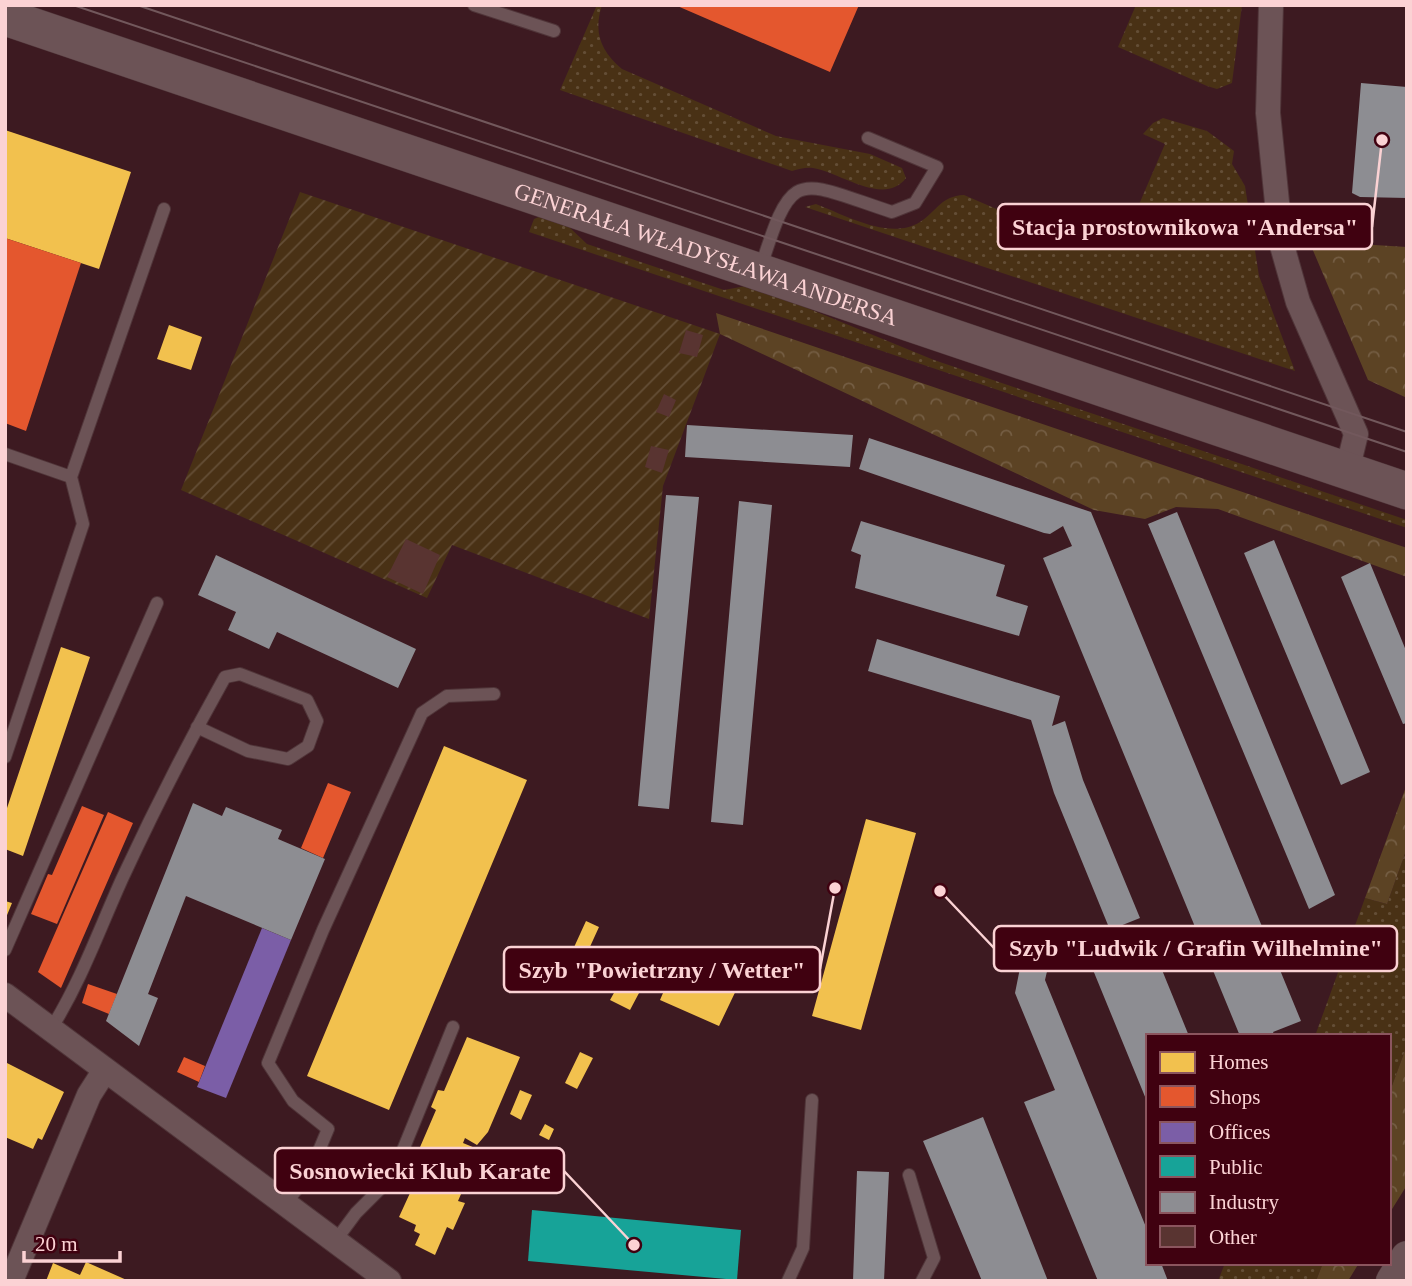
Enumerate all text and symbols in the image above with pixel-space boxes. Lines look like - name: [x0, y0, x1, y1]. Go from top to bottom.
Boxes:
- street label: GENERAŁA WŁADYSŁAWA ANDERSA: [511, 178, 901, 331]
- callout: Stacja prostownikowa "Andersa": [998, 204, 1372, 249]
- text: Stacja prostownikowa "Andersa": [1012, 214, 1358, 240]
- callout: Szyb "Ludwik / Grafin Wilhelmine": [994, 926, 1397, 971]
- text: Szyb "Ludwik / Grafin Wilhelmine": [1009, 935, 1383, 961]
- callout: Szyb "Powietrzny / Wetter": [504, 947, 820, 992]
- text: Szyb "Powietrzny / Wetter": [519, 957, 805, 983]
- legend: [1146, 1034, 1391, 1265]
- text: Homes: [1209, 1050, 1269, 1074]
- text: Shops: [1209, 1085, 1260, 1109]
- text: Offices: [1209, 1120, 1270, 1144]
- callout: Sosnowiecki Klub Karate: [275, 1148, 564, 1193]
- text: Public: [1209, 1155, 1263, 1179]
- text: Sosnowiecki Klub Karate: [289, 1158, 551, 1184]
- text: Industry: [1209, 1190, 1279, 1214]
- scale bar: [24, 1220, 121, 1264]
- text: Other: [1209, 1225, 1257, 1249]
- text: 20 m: [35, 1232, 78, 1256]

